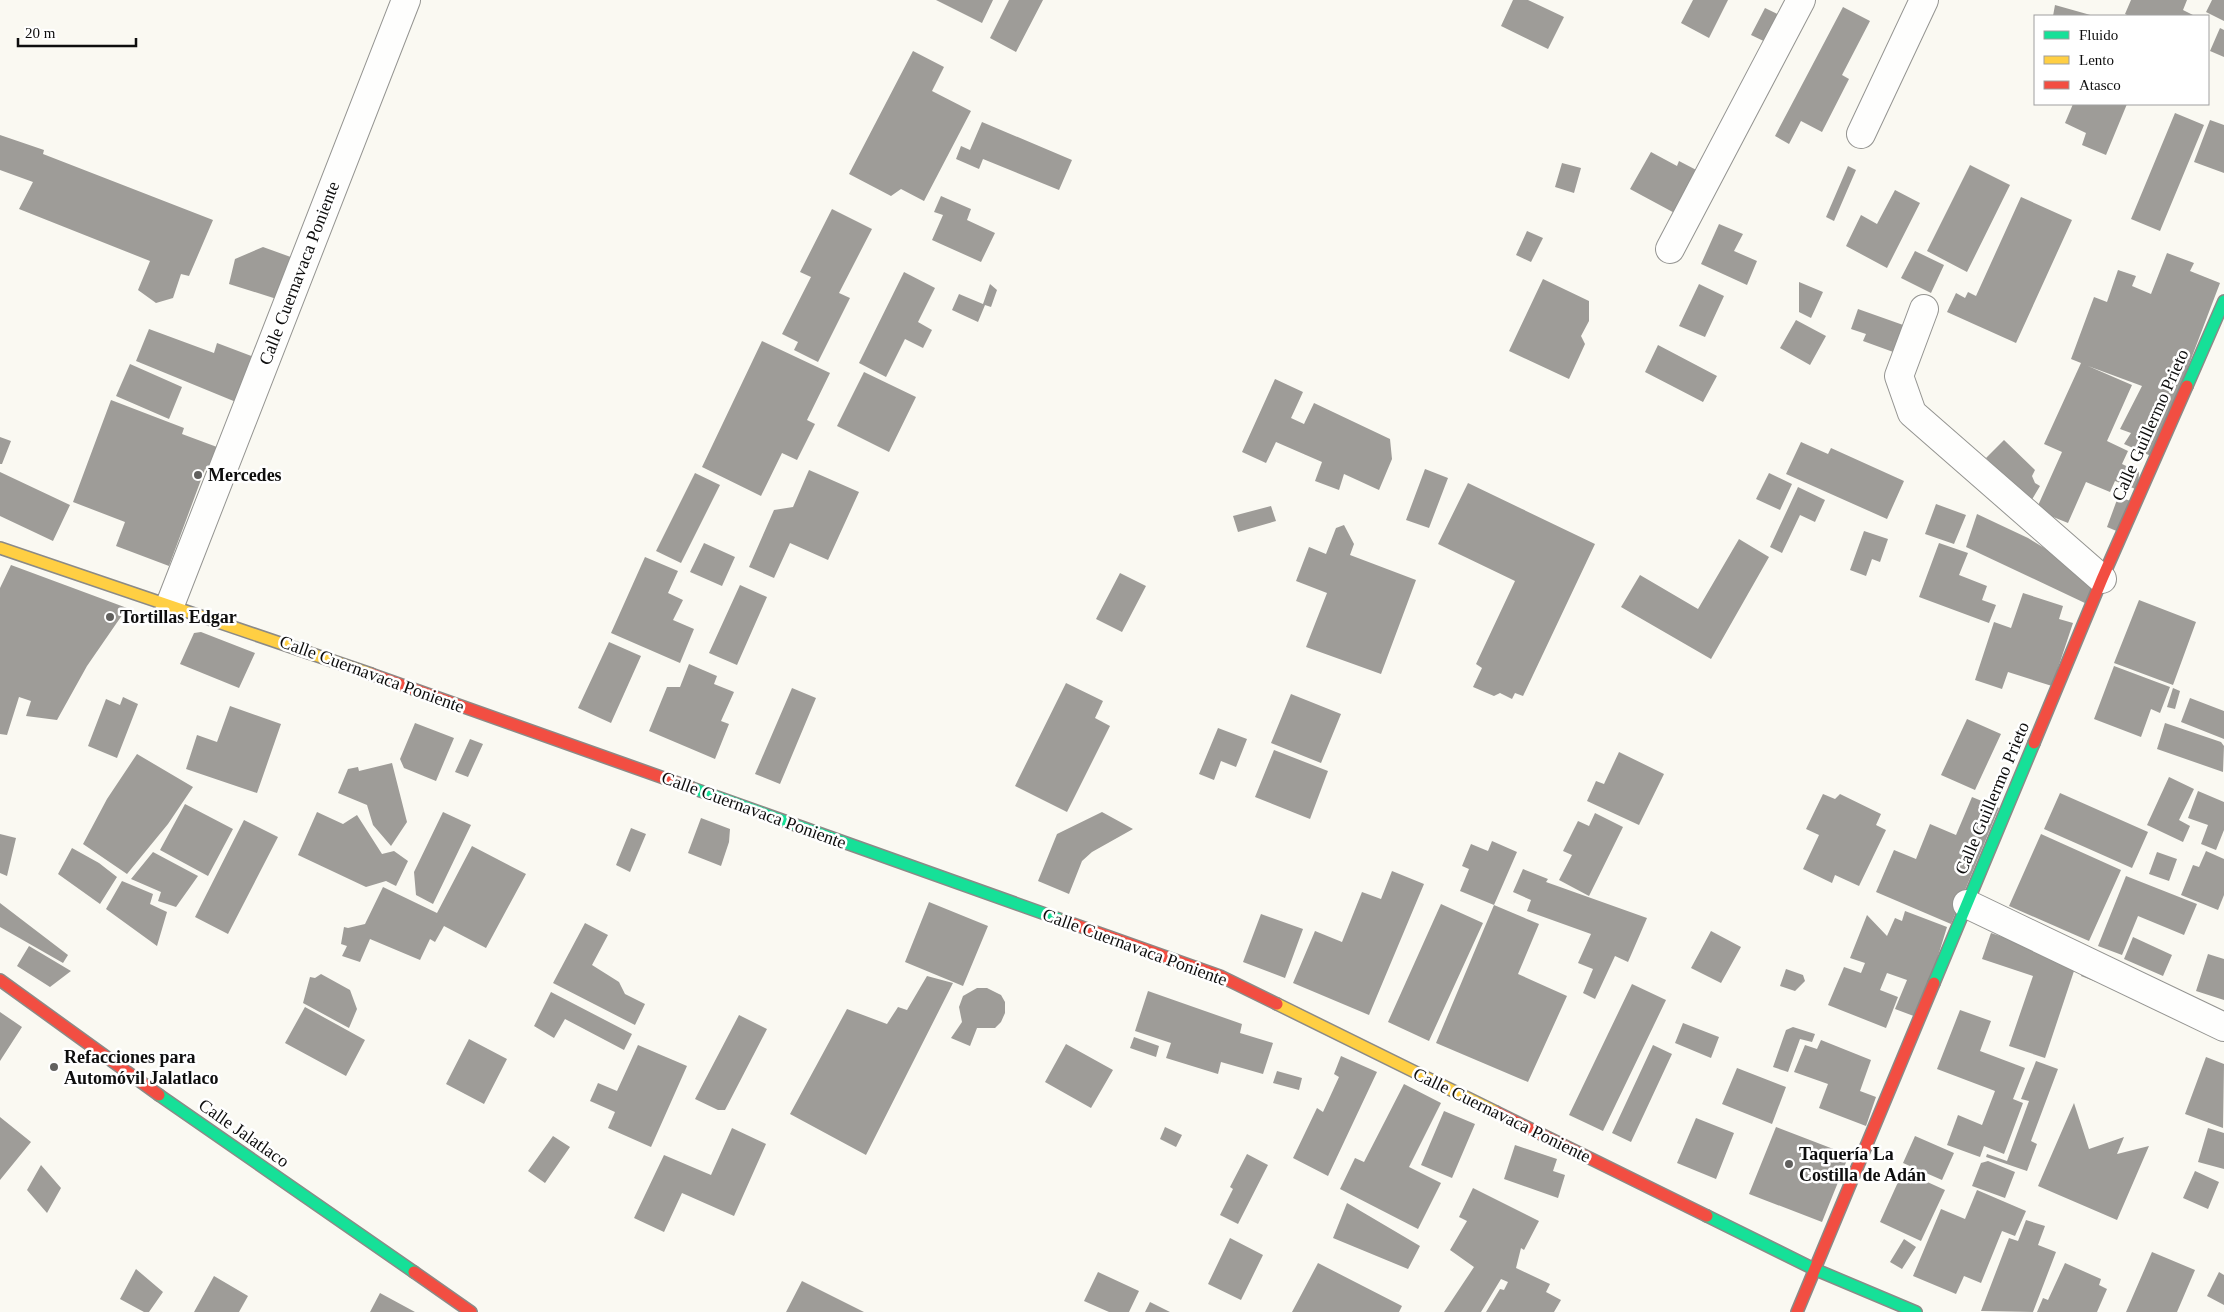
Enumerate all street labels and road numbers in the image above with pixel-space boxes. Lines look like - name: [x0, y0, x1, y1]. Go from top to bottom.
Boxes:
- street label: Calle Cuernavaca Poniente: [255, 178, 343, 368]
- street label: Calle Guillermo Prieto: [2108, 346, 2192, 504]
- street label: Calle Cuernavaca Poniente: [277, 631, 467, 717]
- street label: Calle Guillermo Prieto: [1951, 719, 2033, 877]
- street label: Calle Cuernavaca Poniente: [659, 767, 849, 853]
- street label: Calle Cuernavaca Poniente: [1040, 904, 1230, 990]
- street label: Calle Cuernavaca Poniente: [1410, 1063, 1594, 1167]
- street label: Calle Jalatlaco: [195, 1095, 293, 1171]

